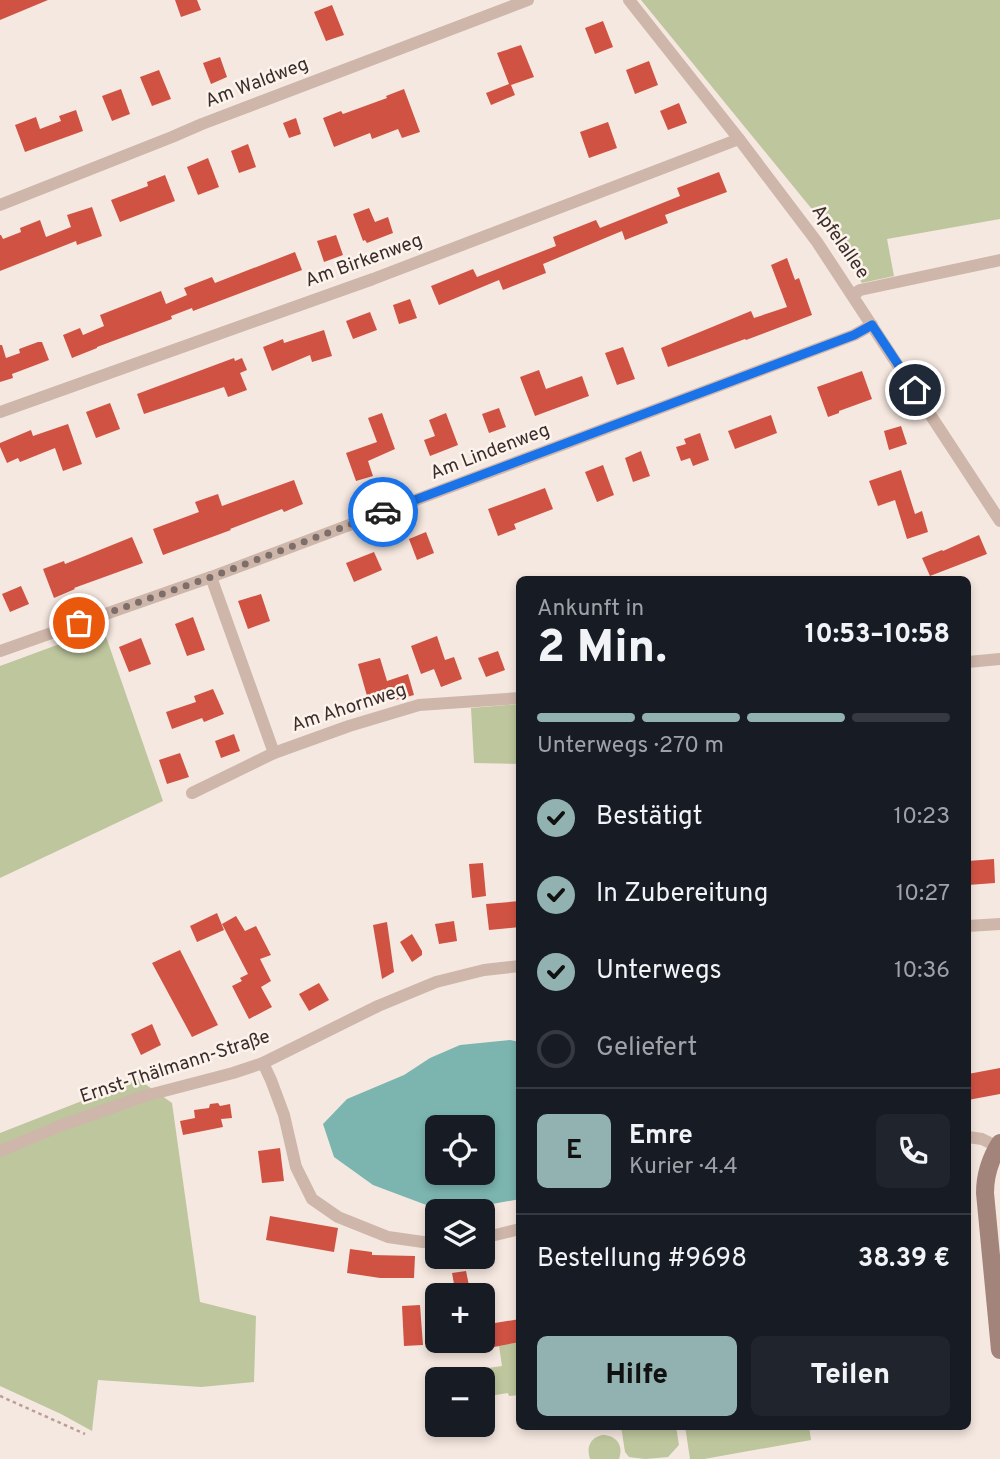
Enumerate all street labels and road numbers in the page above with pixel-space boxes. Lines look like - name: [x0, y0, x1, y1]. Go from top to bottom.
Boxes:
- street label: Am Waldweg: [202, 52, 312, 114]
- street label: Apfelallee: [806, 200, 874, 284]
- street label: Am Birkenweg: [302, 229, 426, 293]
- street label: Am Lindenweg: [427, 418, 553, 486]
- street label: Am Ahornweg: [288, 678, 410, 738]
- street label: Ernst-Thälmann-Straße: [77, 1025, 273, 1109]

